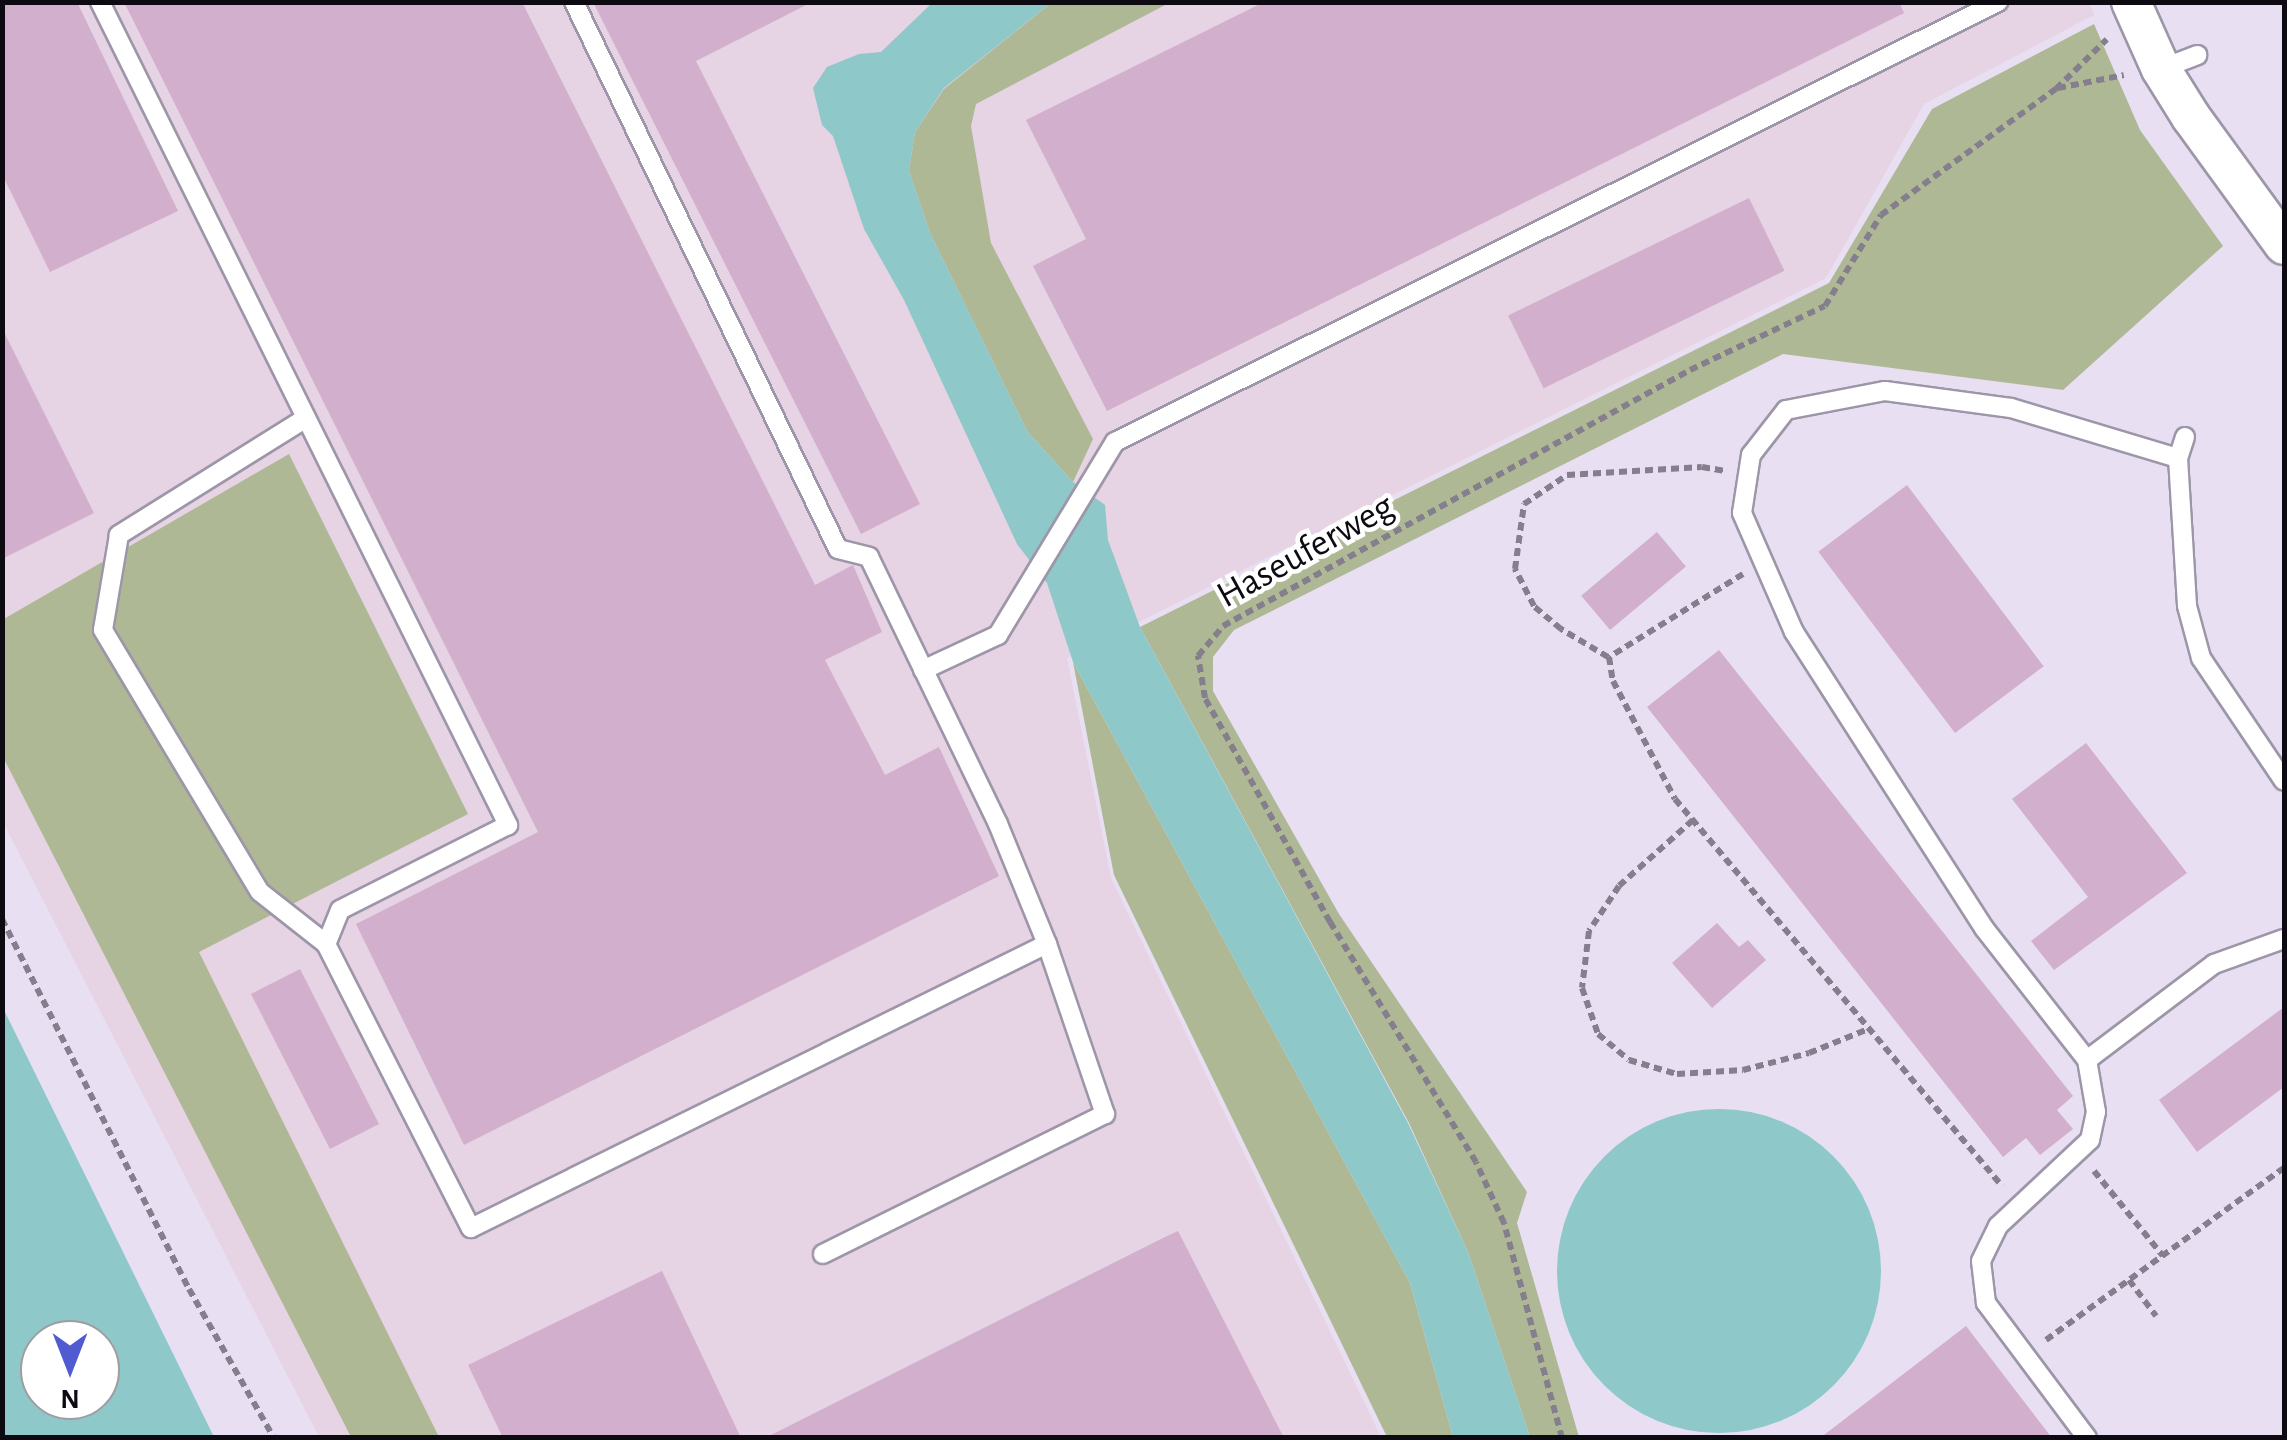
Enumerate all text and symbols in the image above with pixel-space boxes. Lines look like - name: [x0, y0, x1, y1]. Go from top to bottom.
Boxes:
- street label: Haseuferweg: [1210, 485, 1402, 619]
- north arrow: [20, 1320, 120, 1420]
- text: N: [60, 1384, 80, 1412]

